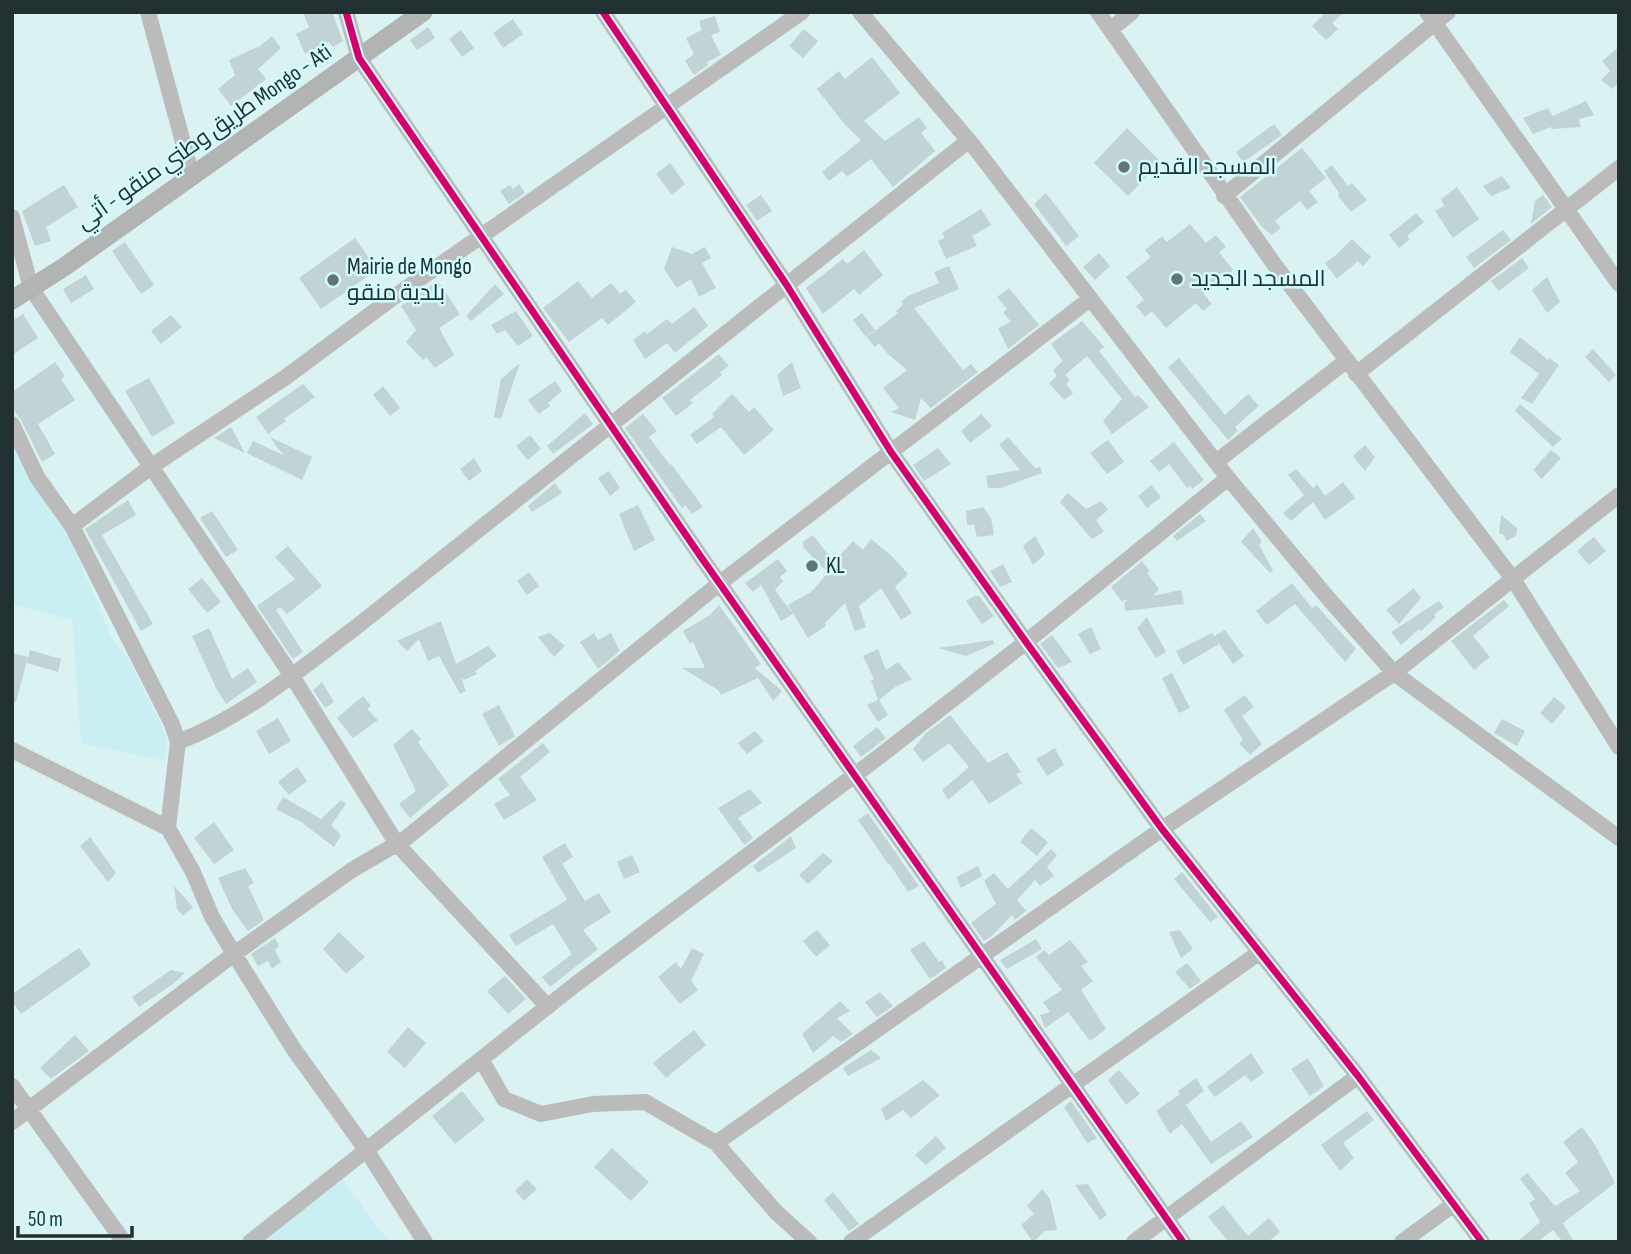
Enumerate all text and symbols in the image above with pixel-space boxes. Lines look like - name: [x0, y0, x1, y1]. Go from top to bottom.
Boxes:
- street label: طريق وطني منقو - أتي Mongo - Ati: [70, 36, 339, 238]
- place label: المسجد القديم: [1138, 153, 1276, 182]
- marker: المسجد القديم: [1116, 159, 1132, 175]
- place label: Mairie de Mongo بلدية منقو: [347, 253, 472, 307]
- place label: المسجد الجديد: [1191, 265, 1326, 293]
- marker: المسجد الجديد: [1169, 271, 1185, 287]
- marker: Mairie de Mongo بلدية منقو: [325, 272, 341, 288]
- place label: KL: [826, 552, 845, 580]
- marker: KL: [804, 558, 820, 574]
- scale bar: [18, 1194, 131, 1238]
- text: 50 m: [28, 1207, 63, 1232]

